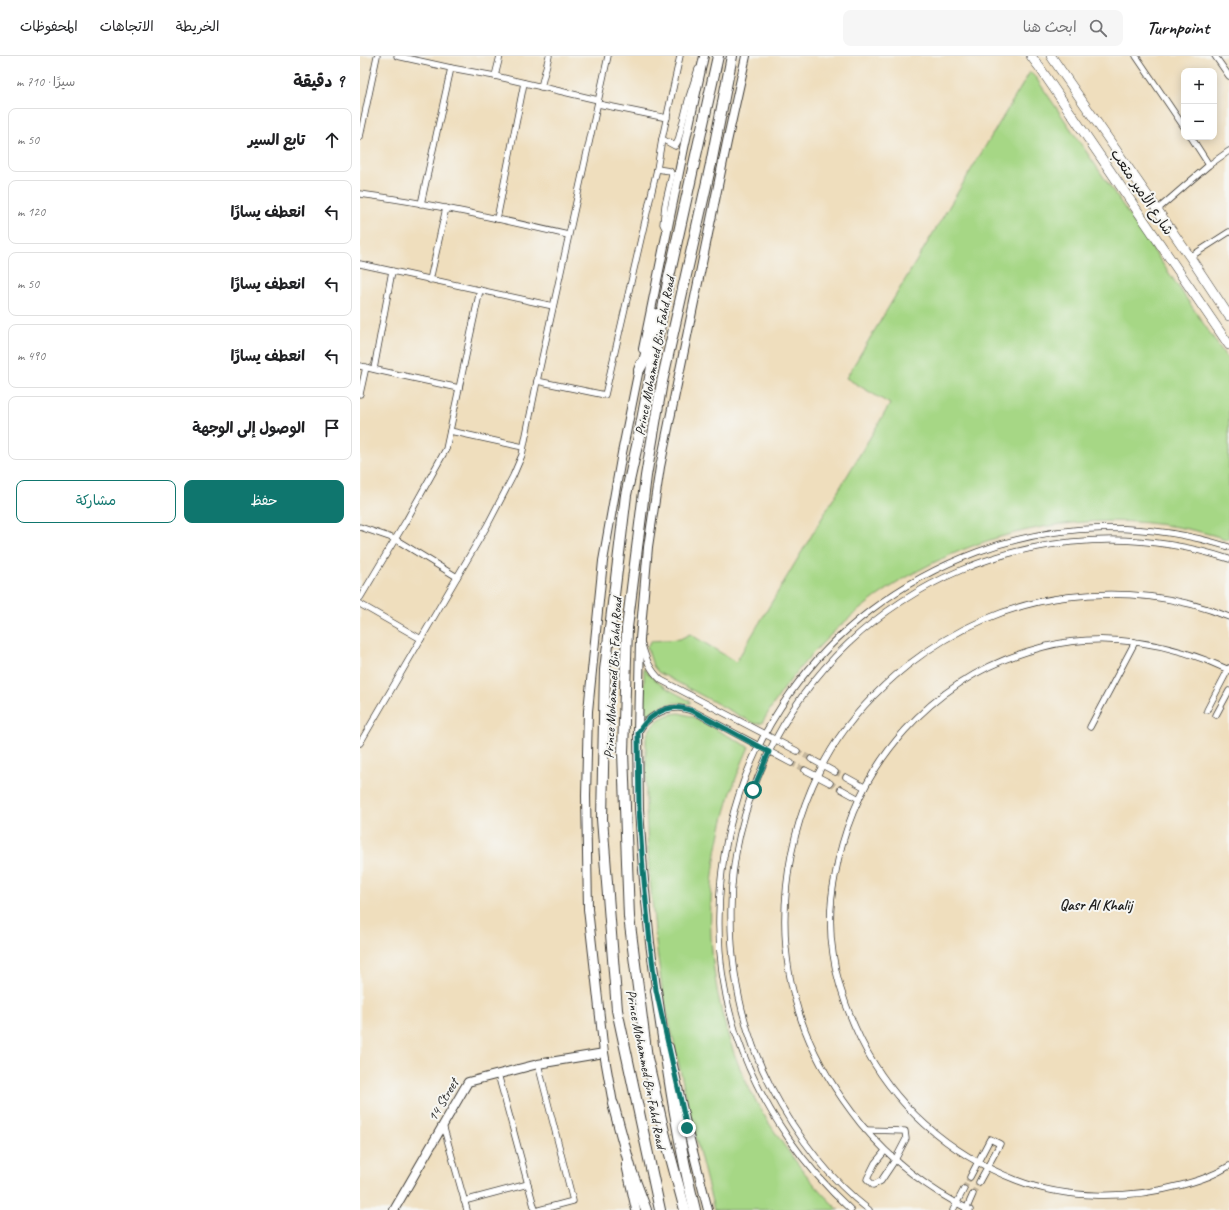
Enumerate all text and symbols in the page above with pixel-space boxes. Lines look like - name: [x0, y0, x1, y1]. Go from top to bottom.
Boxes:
- search box: [843, 10, 1123, 46]
- text: Turnpoint: [1147, 16, 1209, 40]
- icon: search: [1087, 17, 1109, 39]
- text: المحفوظات: [20, 18, 78, 35]
- text: الاتجاهات: [100, 18, 154, 35]
- text: الخريطة: [176, 18, 219, 35]
- text: ابحث هنا: [1023, 18, 1077, 37]
- map controls: [1181, 68, 1217, 140]
- button: +: [1181, 68, 1217, 104]
- text: 9 دقيقة: [293, 71, 344, 92]
- text: سيرًا · 710 m: [16, 74, 75, 90]
- button: −: [1181, 104, 1217, 140]
- icon: ahead: [321, 129, 343, 151]
- text: تابع السير: [248, 131, 305, 150]
- text: 50 m: [17, 132, 39, 148]
- street label: شارع الأمير متعب: [1106, 145, 1178, 239]
- icon: left: [321, 201, 343, 223]
- text: انعطف يسارًا: [230, 203, 305, 222]
- text: 120 m: [17, 204, 45, 220]
- icon: left: [321, 273, 343, 295]
- street label: Prince Mohammed Bin Fahd Road: [631, 273, 679, 437]
- text: انعطف يسارًا: [230, 275, 305, 294]
- text: 50 m: [17, 276, 39, 292]
- icon: left: [321, 345, 343, 367]
- text: انعطف يسارًا: [230, 347, 305, 366]
- text: 490 m: [17, 348, 45, 364]
- icon: arrive: [321, 417, 343, 439]
- text: الوصول إلى الوجهة: [192, 419, 305, 438]
- button: مشاركة: [16, 480, 176, 523]
- button: حفظ: [184, 480, 344, 523]
- street label: Prince Mohammed Bin Fahd Road: [600, 594, 626, 759]
- route start: [744, 781, 762, 799]
- district label: Qasr Al Khalij: [1060, 896, 1134, 915]
- street label: Prince Mohammed Bin Fahd Road: [622, 988, 670, 1152]
- street label: 14 Street: [424, 1074, 463, 1124]
- route end: [678, 1119, 696, 1137]

